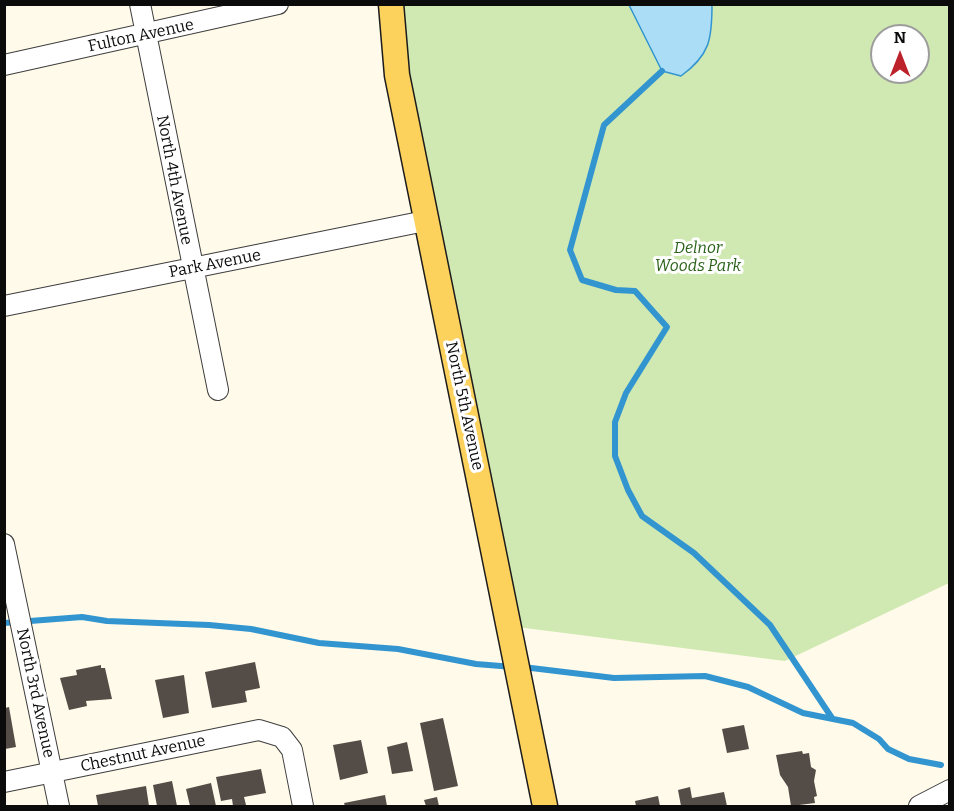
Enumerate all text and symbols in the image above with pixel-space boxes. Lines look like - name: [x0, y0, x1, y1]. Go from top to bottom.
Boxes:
- street label: Fulton Avenue: [86, 15, 196, 57]
- north arrow: [870, 24, 930, 84]
- text: N: [894, 28, 906, 47]
- street label: North 4th Avenue: [152, 113, 196, 247]
- park label: Delnor Woods Park: [655, 239, 741, 277]
- street label: Park Avenue: [167, 246, 263, 282]
- street label: North 5th Avenue: [441, 340, 487, 472]
- street label: North 3rd Avenue: [12, 626, 58, 760]
- street label: Chestnut Avenue: [79, 731, 207, 777]

